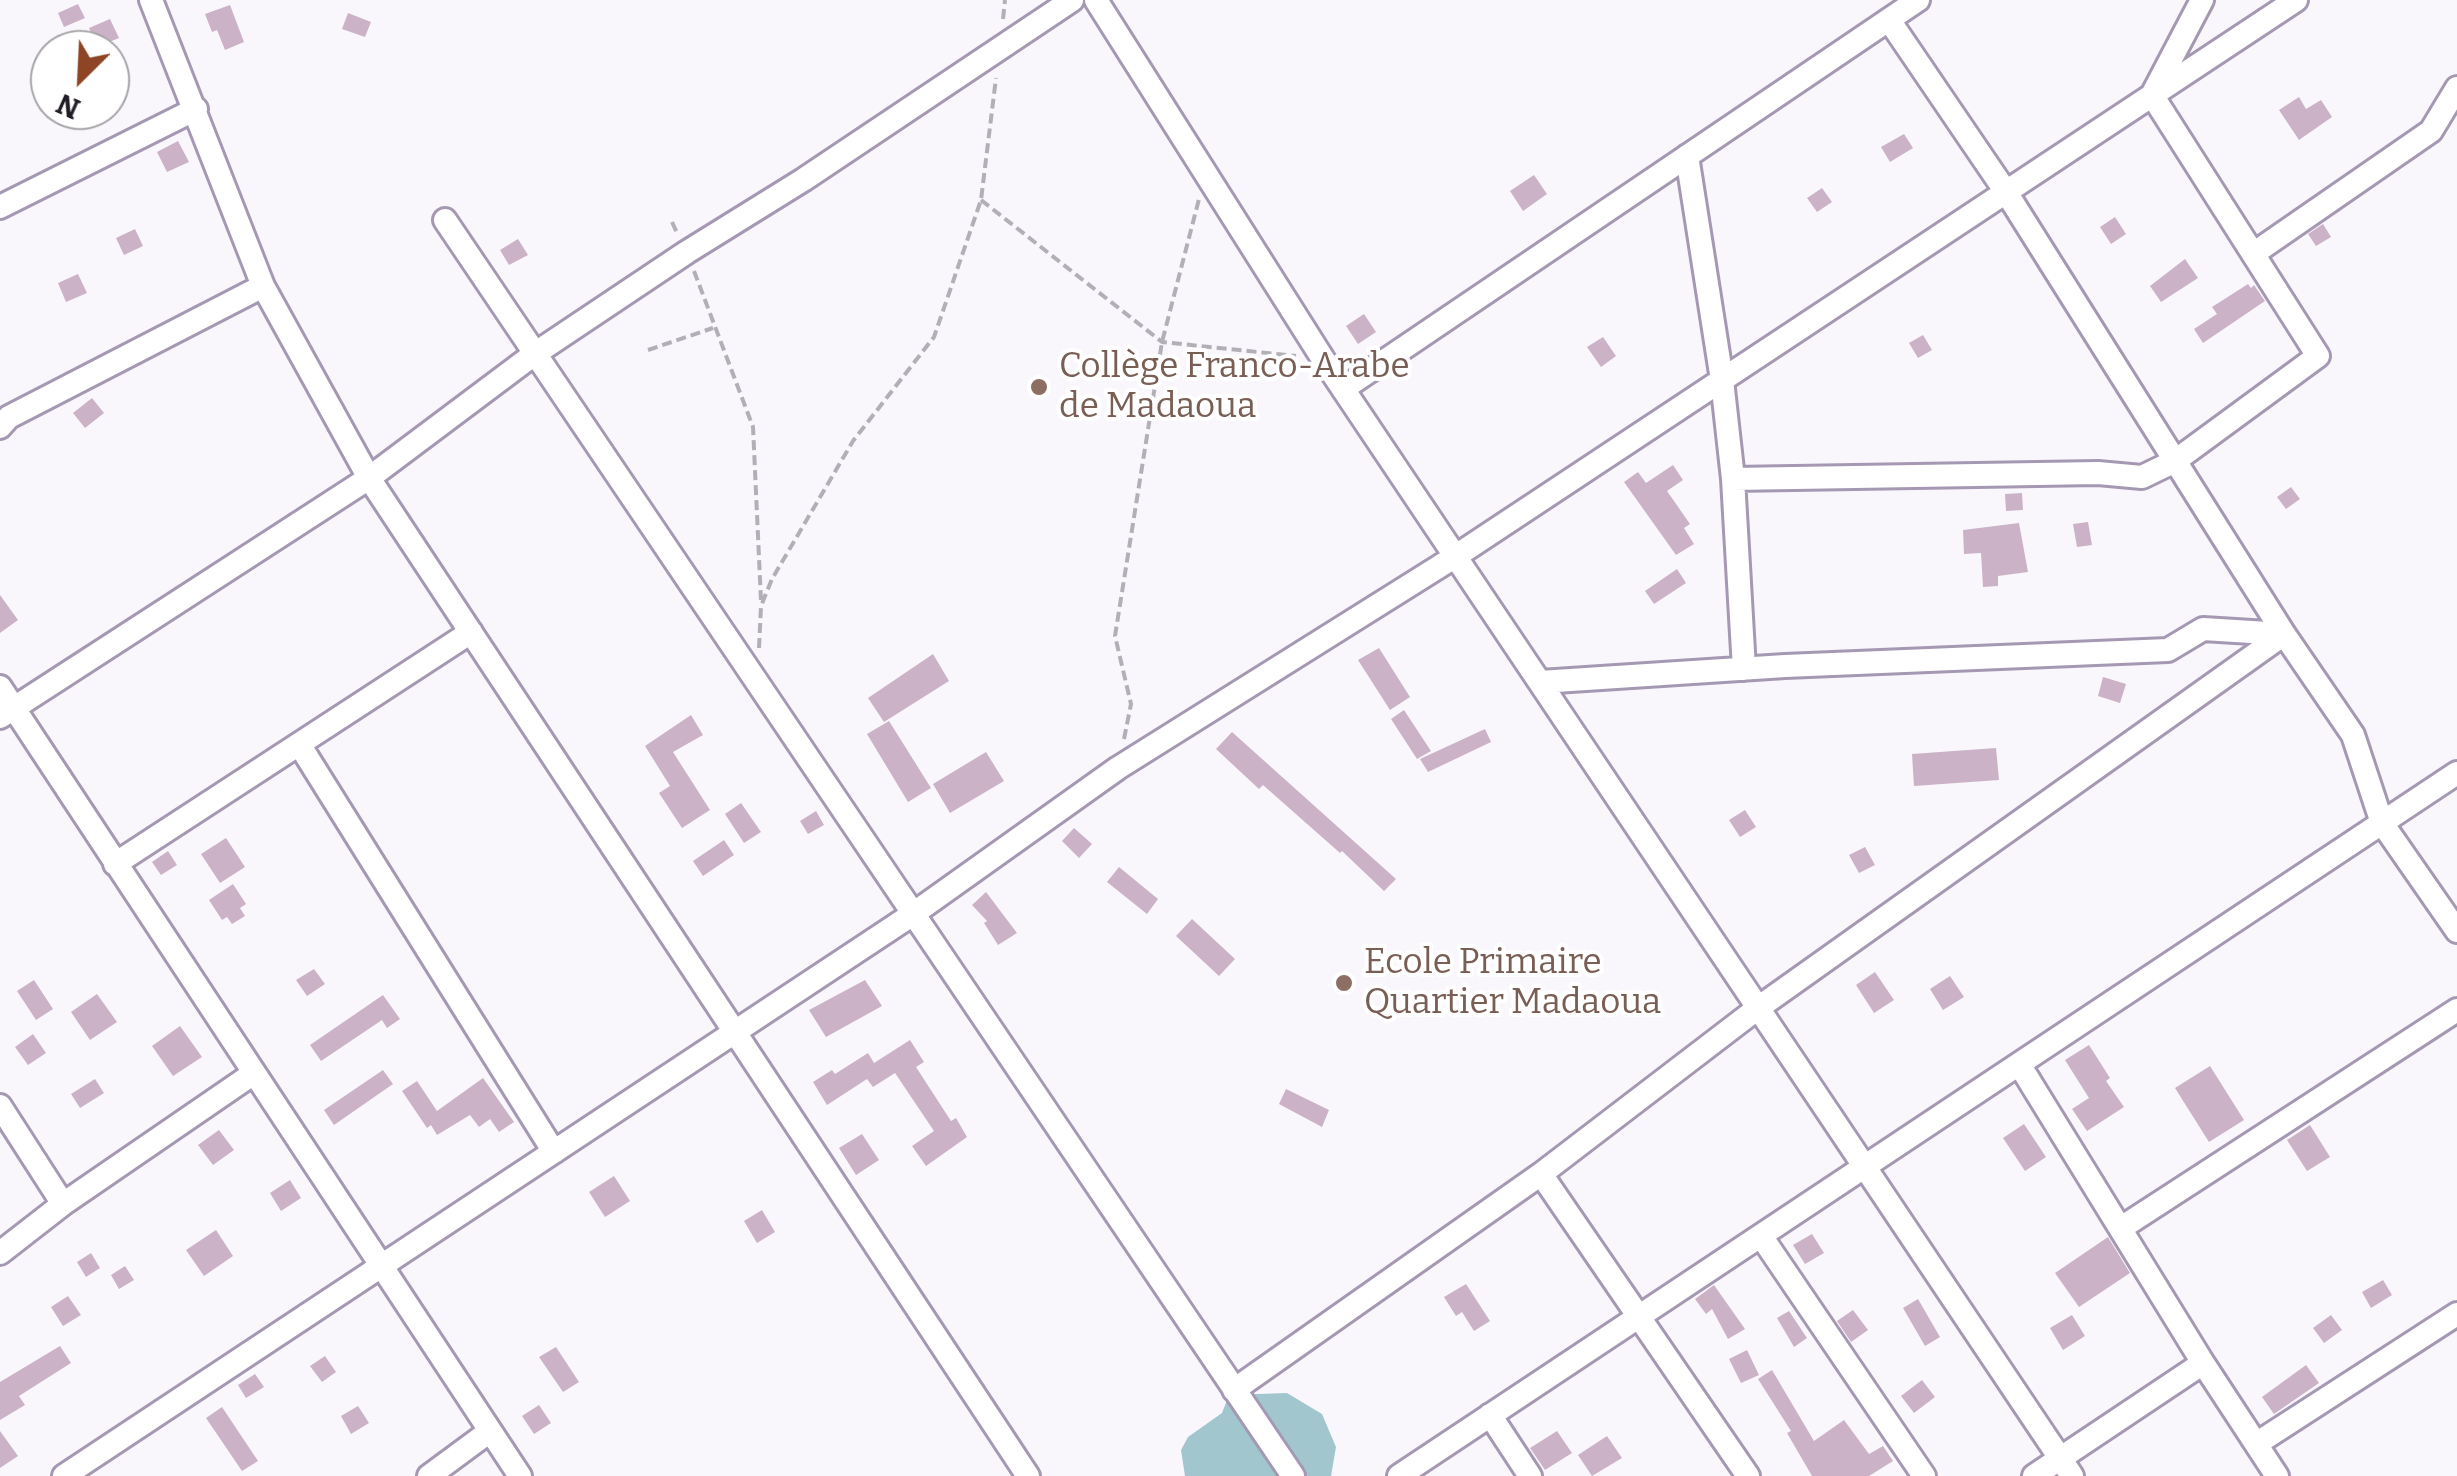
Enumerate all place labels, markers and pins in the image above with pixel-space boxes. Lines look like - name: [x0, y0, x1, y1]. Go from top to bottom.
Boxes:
- place label: Collège Franco-Arabe de Madaoua: [1059, 346, 1410, 428]
- marker: Collège Franco-Arabe de Madaoua: [1028, 376, 1050, 398]
- place label: Ecole Primaire Quartier Madaoua: [1364, 942, 1661, 1024]
- marker: Ecole Primaire Quartier Madaoua: [1333, 972, 1355, 994]

